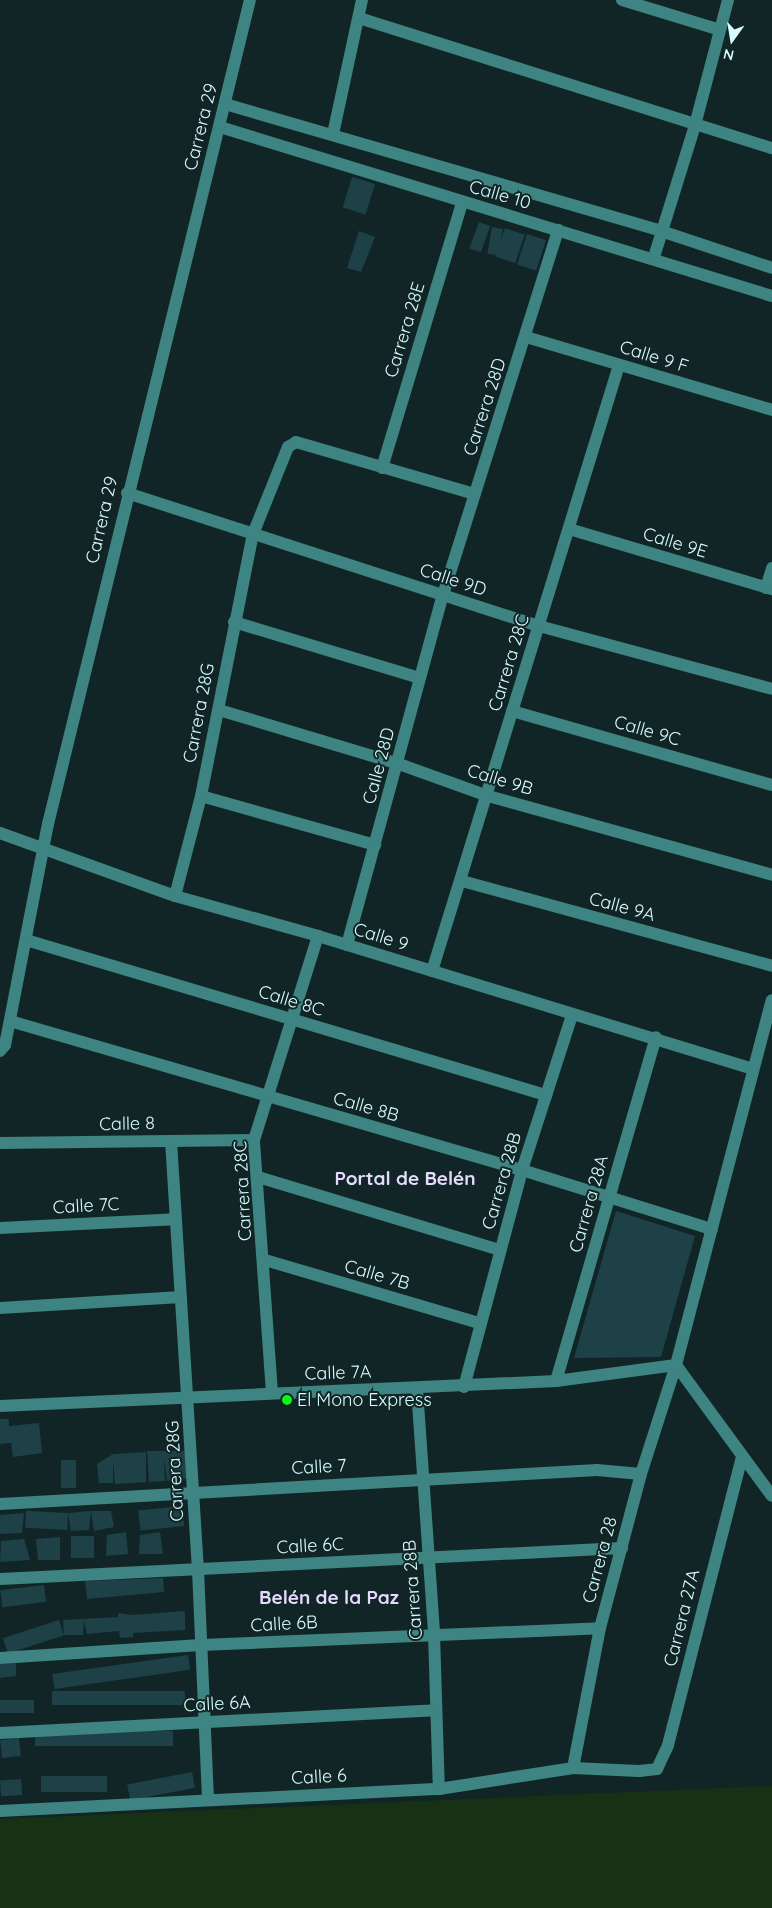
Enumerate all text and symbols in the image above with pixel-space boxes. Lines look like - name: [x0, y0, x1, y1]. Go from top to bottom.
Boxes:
- north arrow: [707, 15, 757, 65]
- text: N: [722, 45, 736, 65]
- street label: Carrera 29: [180, 81, 222, 173]
- street label: Calle 10: [467, 176, 533, 214]
- street label: Carrera 28E: [380, 280, 430, 380]
- street label: Calle 9 F: [617, 336, 691, 378]
- street label: Carrera 28D: [459, 355, 511, 459]
- street label: Carrera 29: [81, 474, 123, 566]
- street label: Calle 9E: [640, 523, 710, 563]
- street label: Calle 9D: [417, 559, 489, 601]
- street label: Carrera 28C: [484, 612, 534, 714]
- street label: Carrera 28G: [179, 661, 219, 765]
- street label: Calle 9C: [612, 711, 682, 751]
- street label: Calle 28D: [358, 725, 400, 807]
- street label: Calle 9B: [465, 760, 535, 800]
- street label: Calle 9A: [587, 888, 657, 926]
- street label: Calle 9: [351, 919, 411, 955]
- street label: Calle 8C: [256, 981, 326, 1021]
- street label: Calle 8B: [331, 1087, 401, 1127]
- street label: Calle 8: [99, 1113, 155, 1135]
- street label: Carrera 28B: [478, 1130, 526, 1232]
- street label: Carrera 28C: [230, 1140, 256, 1242]
- street label: Carrera 28A: [565, 1153, 613, 1255]
- district label: Portal de Belén: [334, 1168, 476, 1190]
- street label: Calle 7C: [52, 1193, 120, 1219]
- street label: Calle 7B: [342, 1255, 412, 1295]
- street label: Calle 7A: [304, 1361, 372, 1385]
- place label: El Mono Express: [297, 1389, 432, 1411]
- marker: El Mono Express: [281, 1394, 293, 1406]
- street label: Carrera 28G: [162, 1420, 188, 1522]
- street label: Calle 7: [291, 1455, 347, 1479]
- street label: Carrera 28: [578, 1514, 622, 1606]
- street label: Calle 6C: [276, 1533, 344, 1559]
- street label: Carrera 28B: [399, 1539, 427, 1641]
- street label: Carrera 27A: [660, 1567, 704, 1669]
- district label: Belén de la Paz: [259, 1587, 399, 1609]
- street label: Calle 6B: [250, 1611, 318, 1637]
- street label: Calle 6A: [183, 1691, 251, 1717]
- street label: Calle 6: [291, 1765, 347, 1789]

